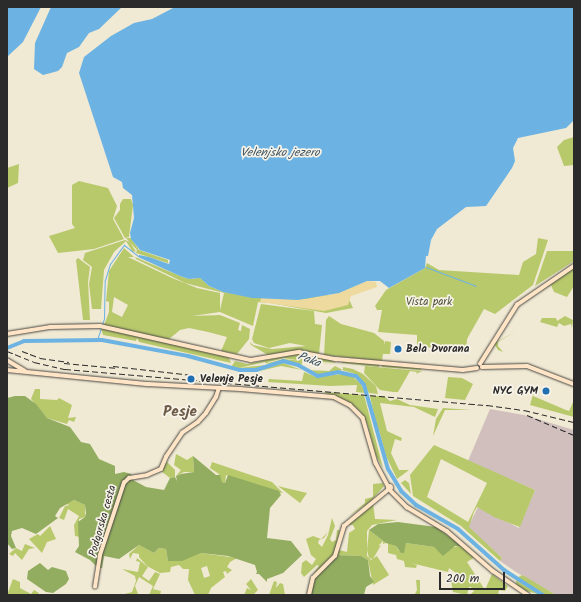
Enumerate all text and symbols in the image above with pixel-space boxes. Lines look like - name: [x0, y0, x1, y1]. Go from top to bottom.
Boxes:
- water label: Velenjsko jezero: [240, 146, 320, 160]
- park label: Vista park: [406, 295, 452, 309]
- place label: Bela Dvorana: [406, 342, 469, 356]
- marker: Bela Dvorana: [393, 344, 403, 354]
- water label: Paka: [295, 349, 323, 371]
- place label: Velenje Pesje: [200, 372, 263, 386]
- marker: Velenje Pesje: [185, 373, 197, 385]
- place label: NYC GYM: [493, 384, 538, 398]
- marker: NYC GYM: [541, 386, 551, 396]
- district label: Pesje: [163, 404, 197, 422]
- street label: Podgorska cesta: [87, 484, 119, 558]
- scale bar: [441, 564, 507, 590]
- text: 200 m: [446, 569, 479, 588]

